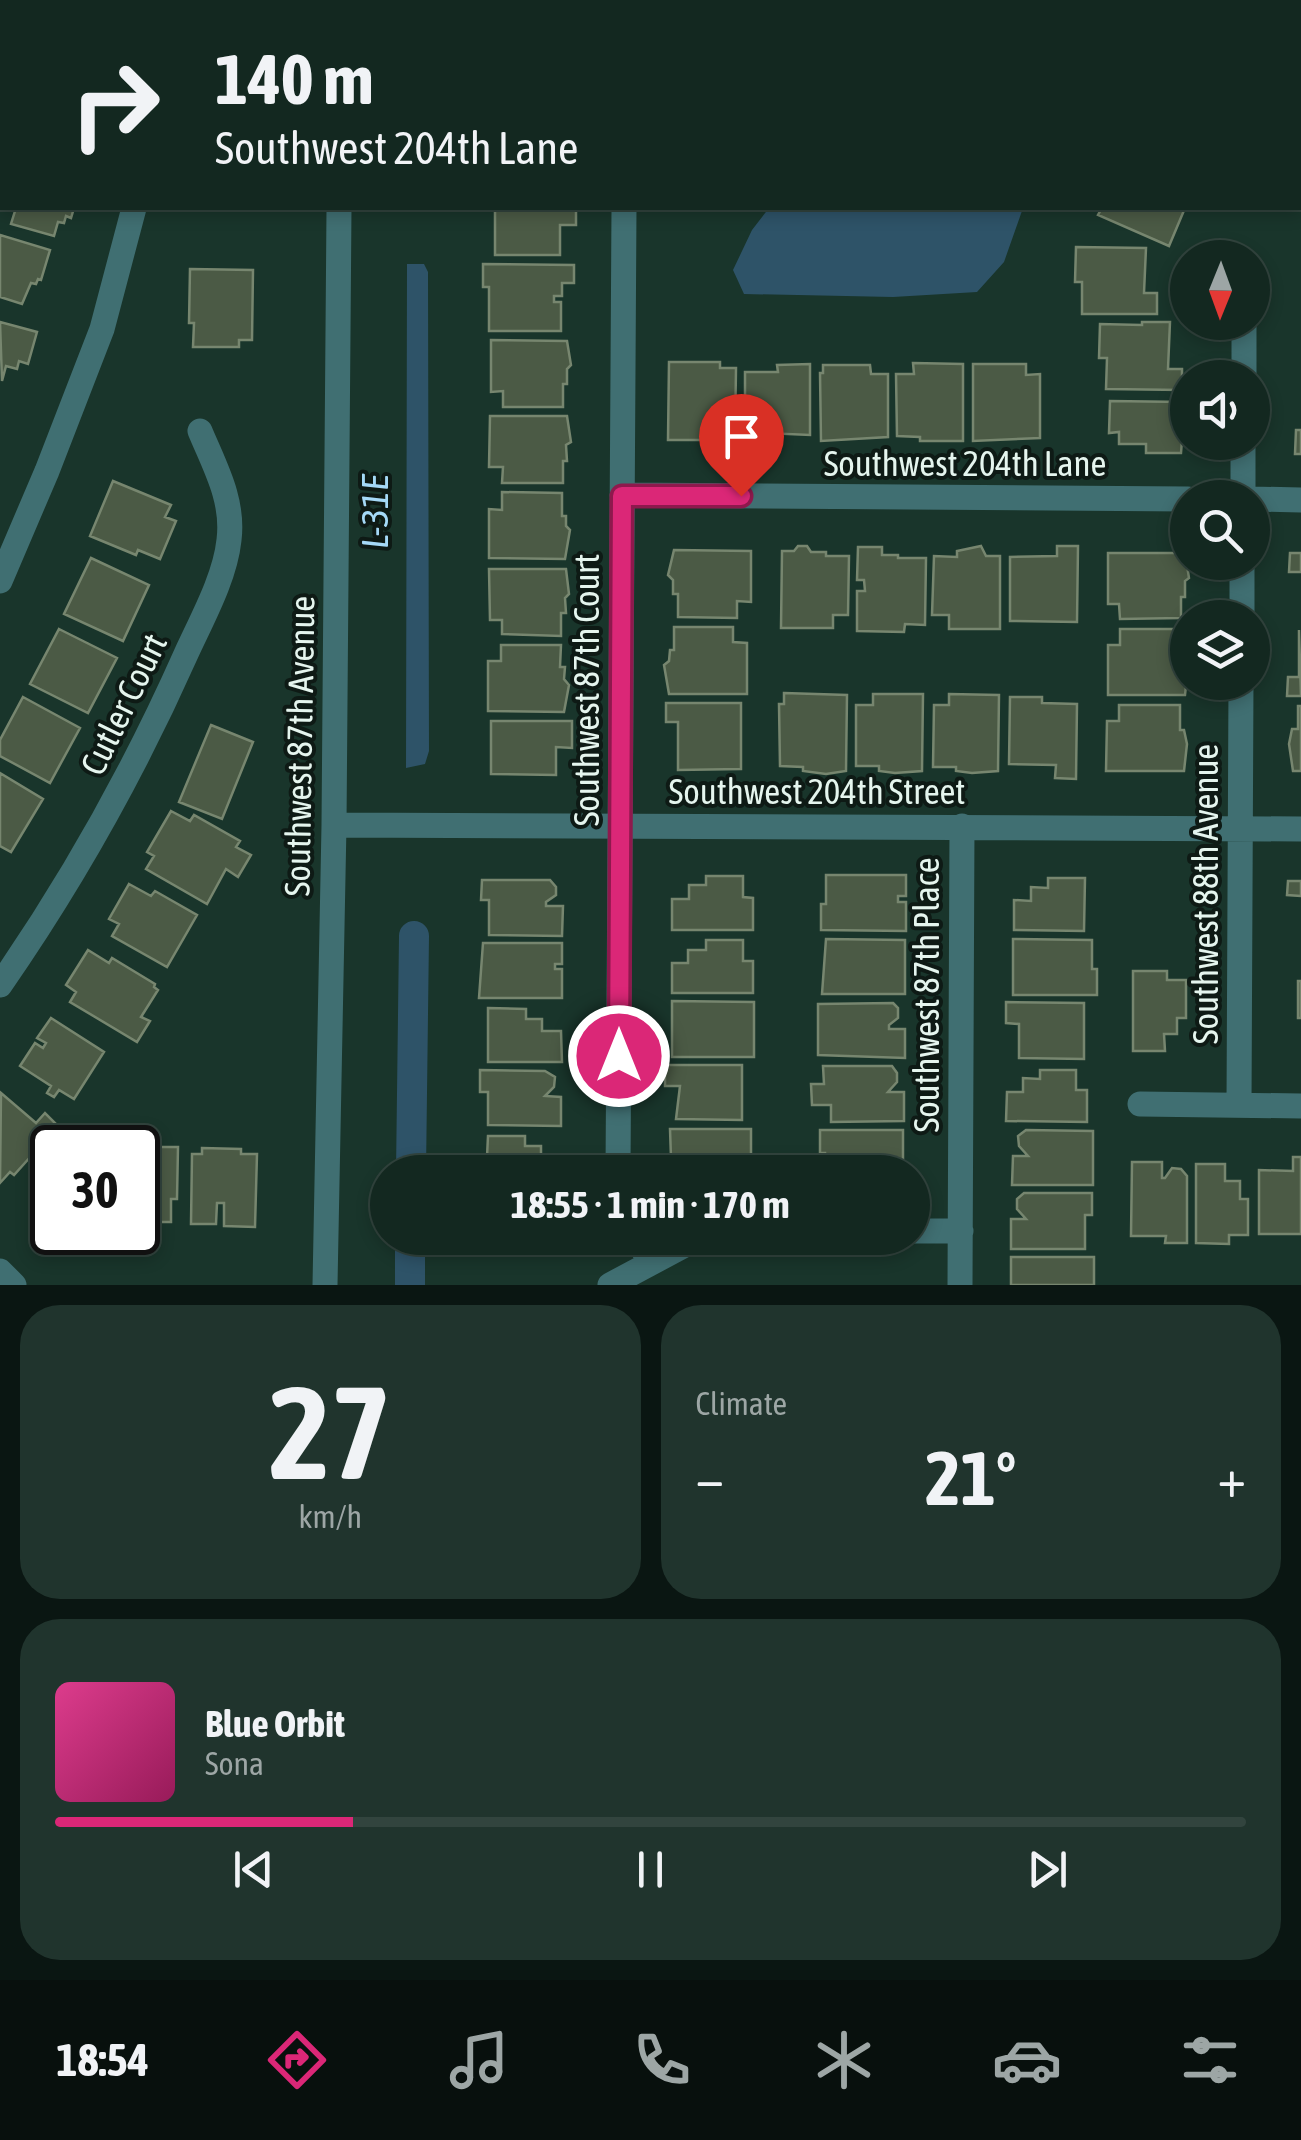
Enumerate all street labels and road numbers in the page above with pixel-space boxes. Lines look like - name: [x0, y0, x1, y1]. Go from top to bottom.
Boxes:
- street label: Southwest 204th Lane: [824, 443, 1106, 483]
- street label: Southwest 87th Court: [566, 554, 606, 826]
- street label: Southwest 87th Avenue: [276, 595, 322, 897]
- street label: Cutler Court: [72, 627, 174, 781]
- street label: Southwest 88th Avenue: [1185, 744, 1225, 1044]
- street label: Southwest 204th Street: [669, 771, 965, 811]
- street label: Southwest 87th Place: [906, 857, 946, 1133]

